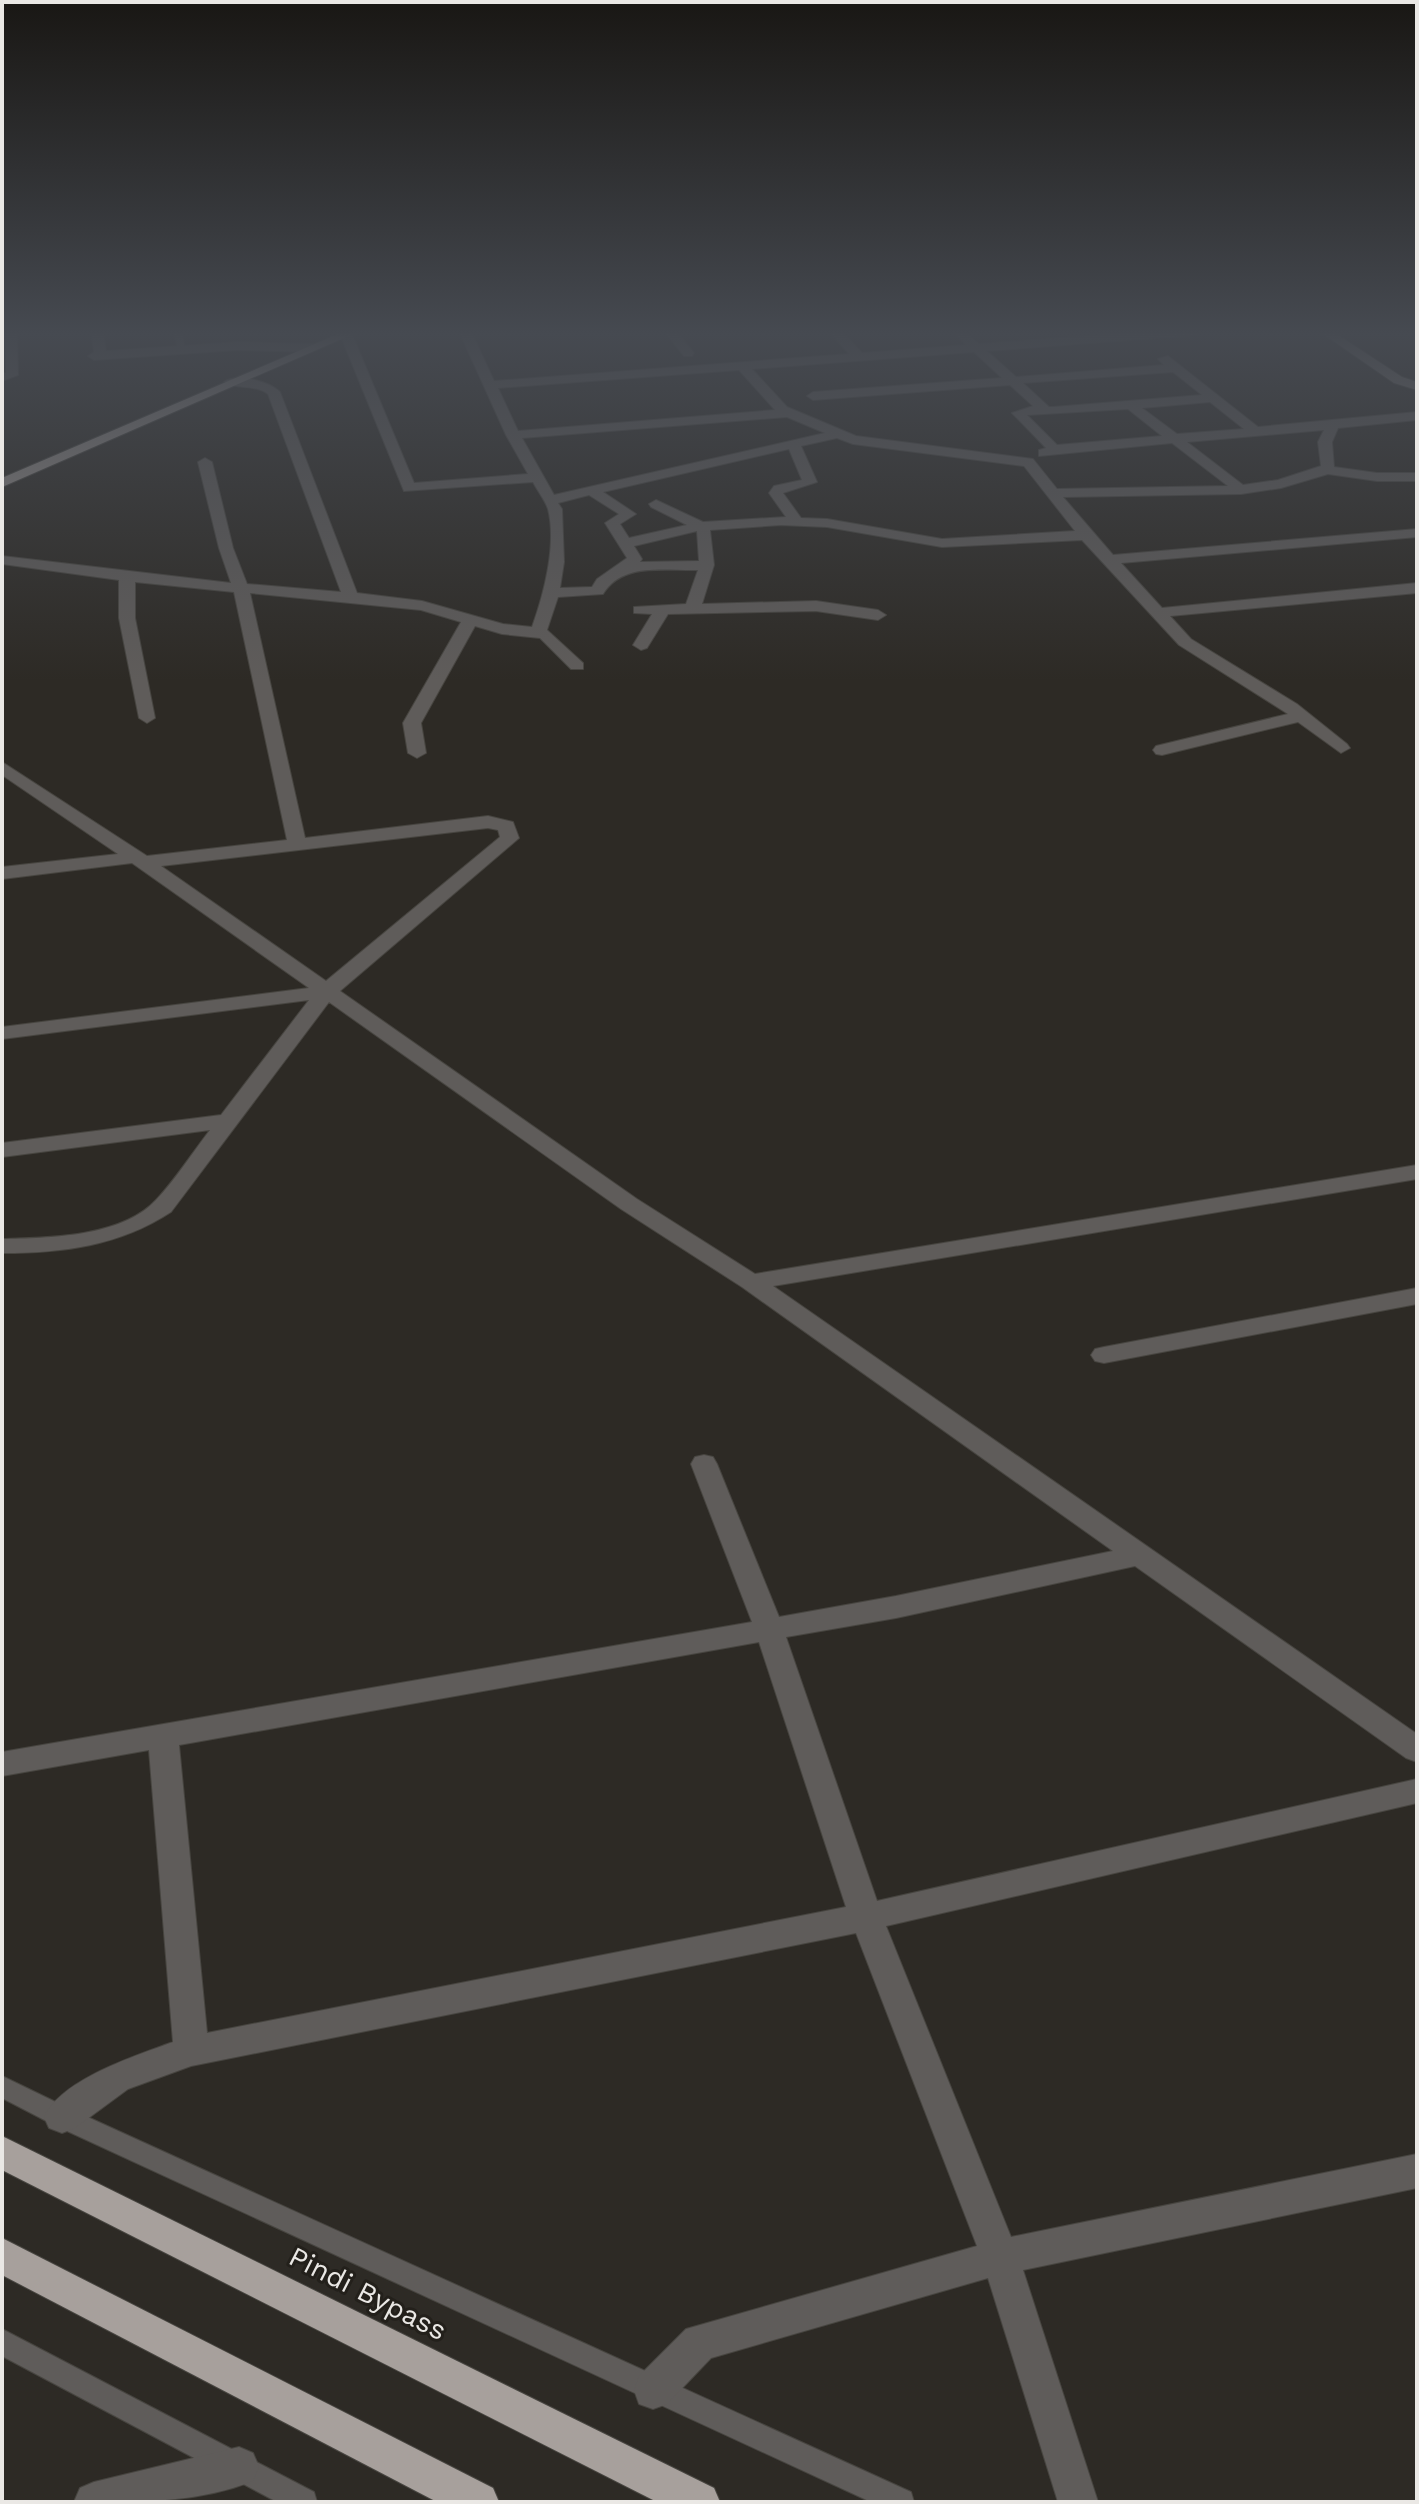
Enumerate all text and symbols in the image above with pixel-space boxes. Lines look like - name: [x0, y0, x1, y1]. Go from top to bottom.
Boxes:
- street label: Pindi Bypass: [284, 2240, 452, 2347]

